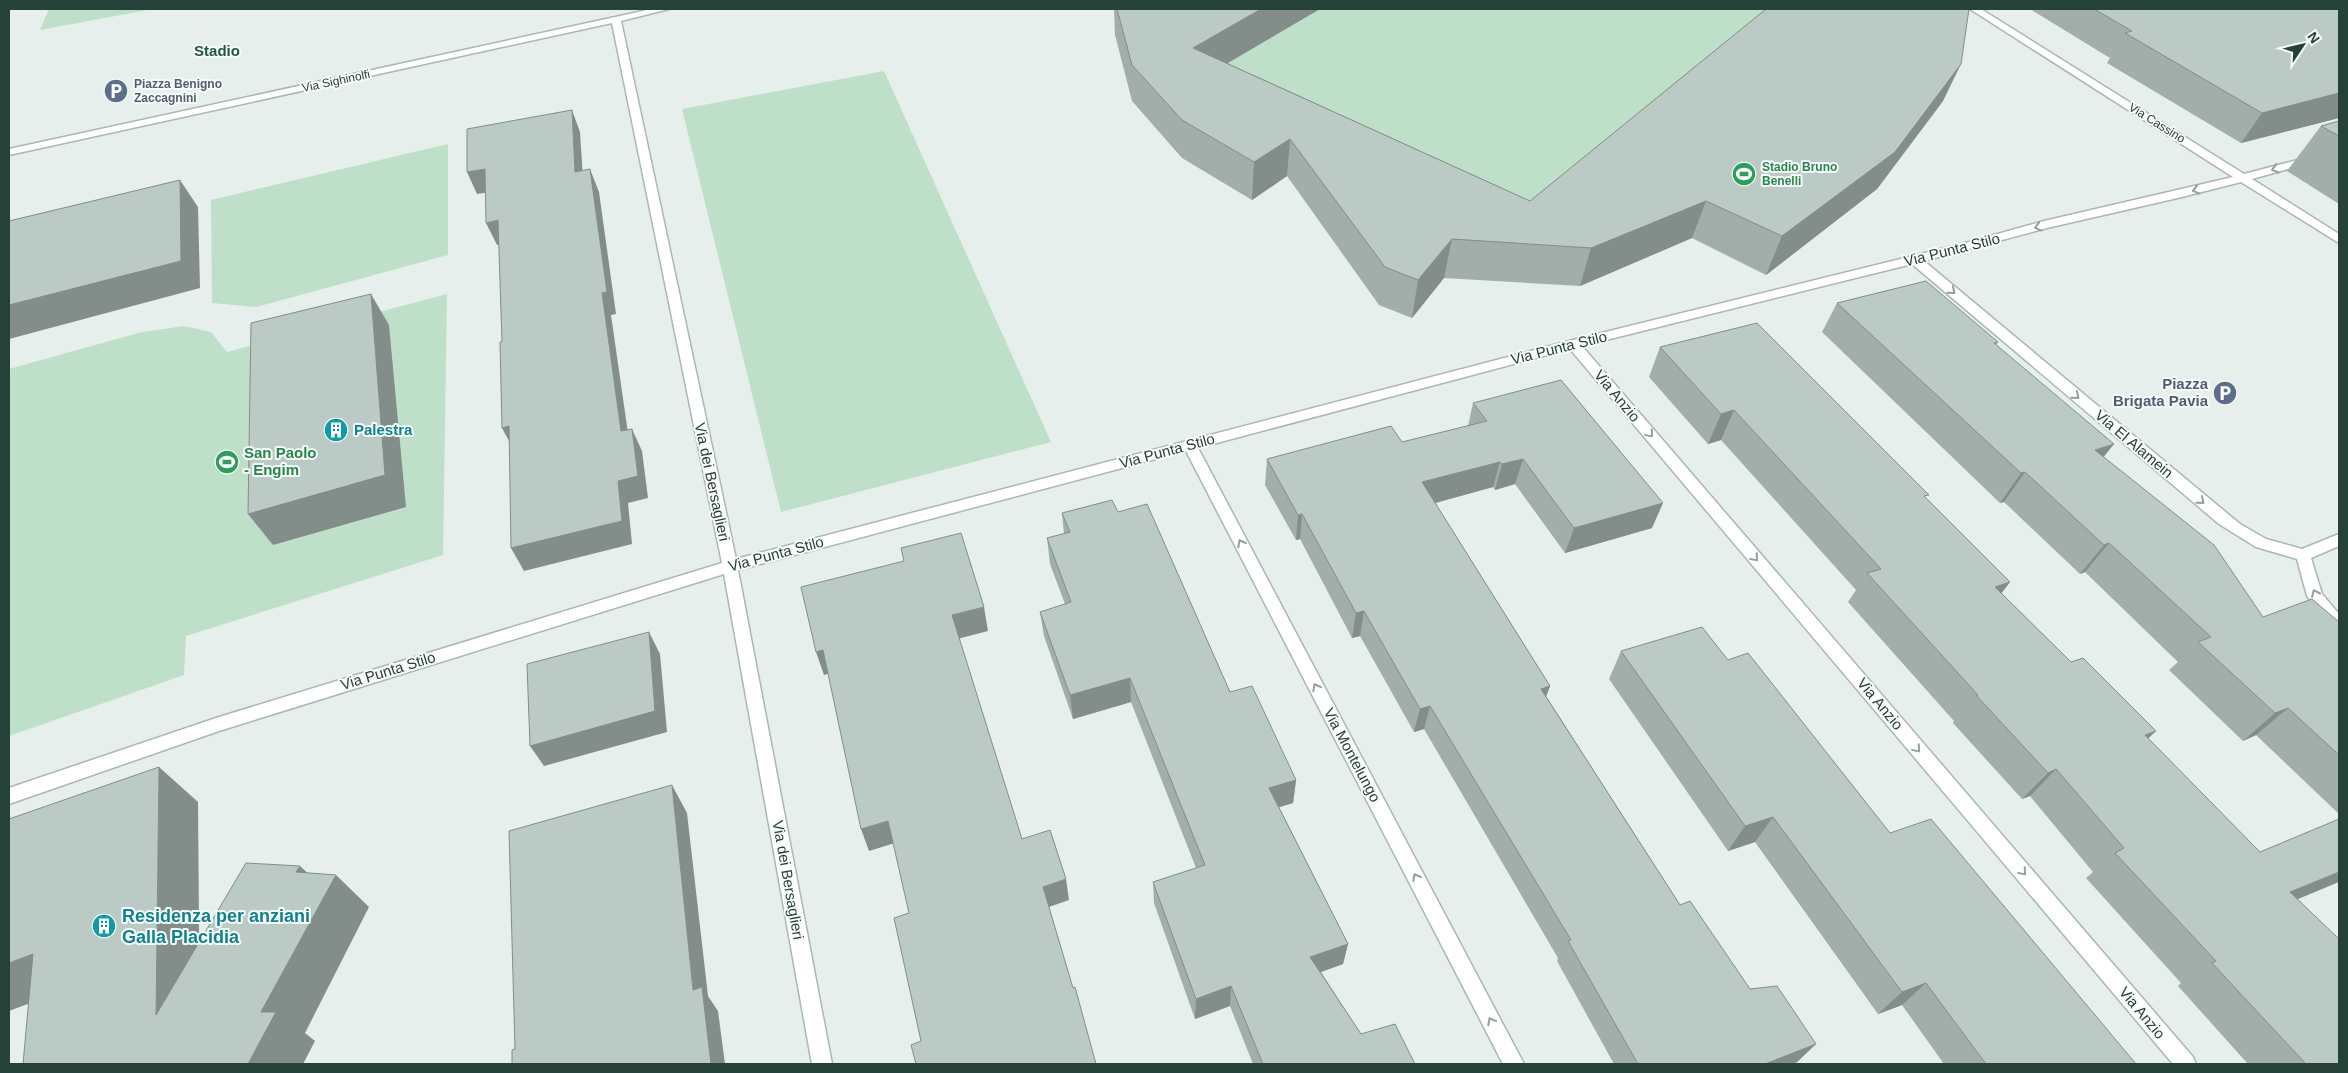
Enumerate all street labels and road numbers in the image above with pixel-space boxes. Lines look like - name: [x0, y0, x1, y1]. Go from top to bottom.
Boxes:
- street label: Via Sighinolfi: [301, 67, 371, 95]
- street label: Via Cassino: [2126, 100, 2188, 146]
- street label: Via Punta Stilo: [1902, 229, 2002, 270]
- street label: Via Punta Stilo: [1509, 327, 1609, 368]
- street label: Via Anzio: [1591, 366, 1644, 425]
- street label: Via El Alamein: [2092, 406, 2177, 481]
- street label: Via dei Bersaglieri: [692, 421, 733, 543]
- street label: Via Punta Stilo: [1117, 430, 1216, 471]
- street label: Via Punta Stilo: [726, 533, 825, 574]
- street label: Via Punta Stilo: [338, 648, 437, 693]
- street label: Via Anzio: [1854, 674, 1907, 733]
- street label: Via Montelungo: [1321, 705, 1384, 805]
- street label: Via dei Bersaglieri: [770, 819, 807, 941]
- street label: Via Anzio: [2116, 983, 2169, 1042]

